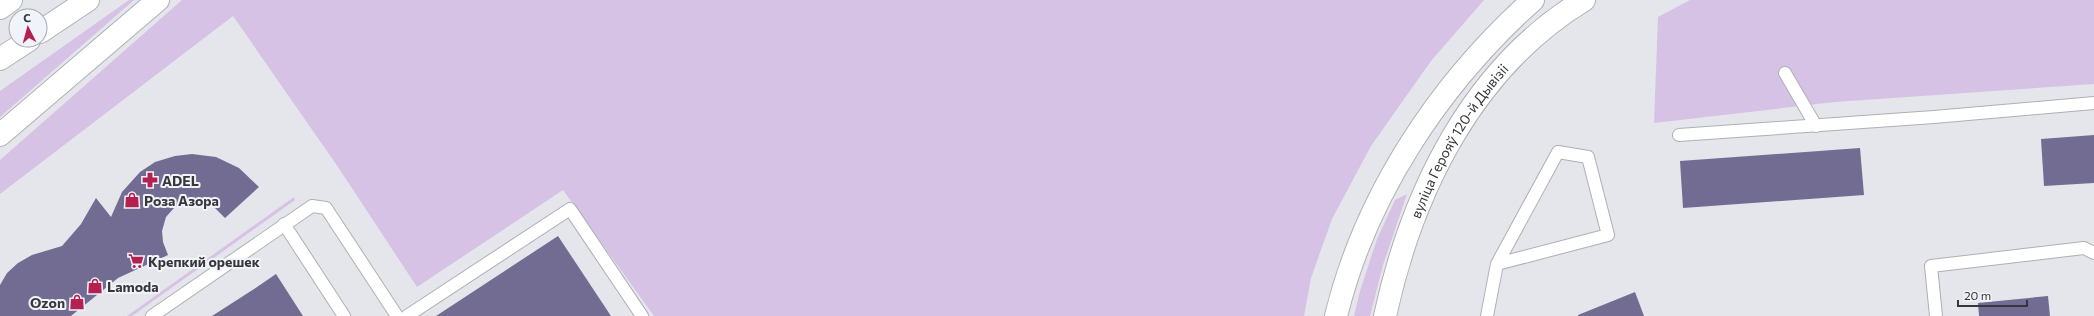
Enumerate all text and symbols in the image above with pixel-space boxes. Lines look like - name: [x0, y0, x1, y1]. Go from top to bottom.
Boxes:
- north arrow: [8, 8, 48, 48]
- text: С: [22, 11, 32, 24]
- street label: вуліца Герояў 120-й Дывізіі: [1406, 60, 1511, 220]
- pharmacy icon: ADEL: [141, 171, 159, 189]
- place label: ADEL: [162, 172, 199, 189]
- shop icon: Роза Азора: [123, 191, 141, 209]
- place label: Роза Азора: [144, 192, 219, 209]
- supermarket icon: Крепкий орешек: [127, 252, 145, 270]
- place label: Крепкий орешек: [148, 253, 260, 270]
- shop icon: Lamoda: [86, 277, 104, 295]
- place label: Lamoda: [107, 278, 159, 295]
- scale bar: [1958, 282, 2027, 308]
- text: 20 m: [1964, 288, 1991, 302]
- shop icon: Ozon: [68, 293, 86, 311]
- place label: Ozon: [30, 294, 65, 311]

